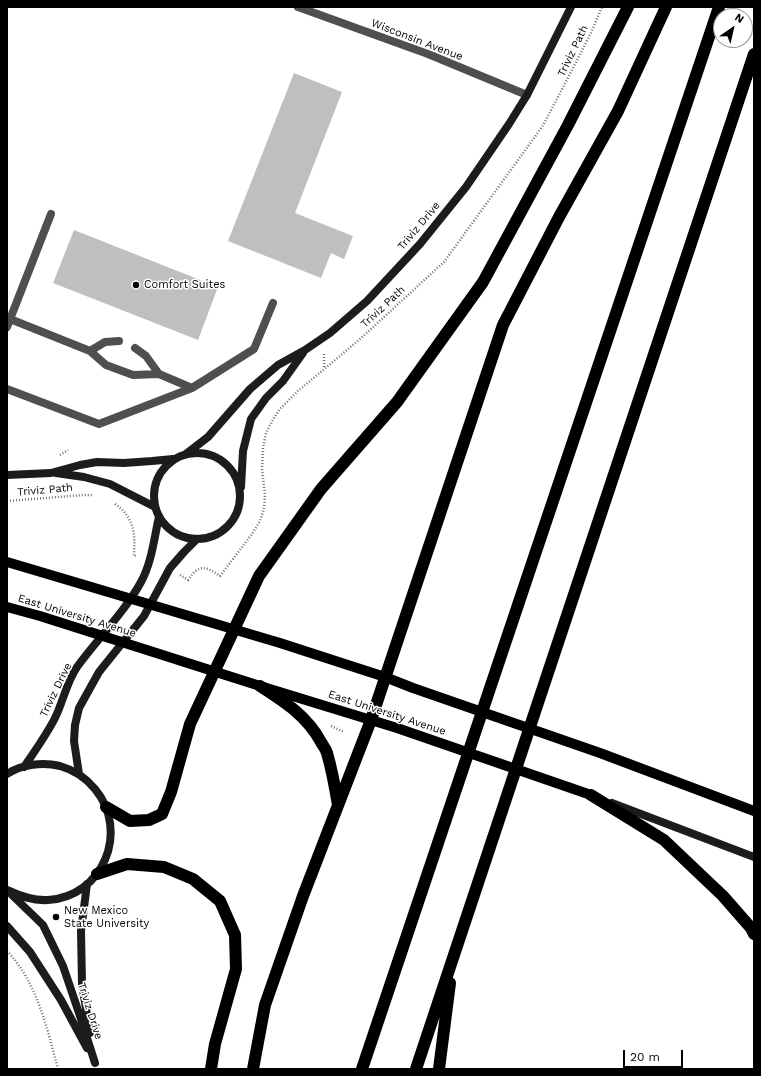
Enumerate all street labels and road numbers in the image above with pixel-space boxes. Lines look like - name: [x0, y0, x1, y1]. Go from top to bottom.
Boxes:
- street label: Wisconsin Avenue: [369, 16, 465, 64]
- street label: Triviz Path: [555, 23, 591, 79]
- street label: Triviz Drive: [395, 199, 443, 253]
- street label: Triviz Path: [358, 283, 408, 331]
- street label: Triviz Path: [17, 481, 73, 499]
- street label: East University Avenue: [16, 592, 138, 640]
- street label: Triviz Drive: [37, 661, 75, 719]
- street label: East University Avenue: [327, 688, 447, 738]
- street label: Triviz Drive: [75, 981, 105, 1041]

